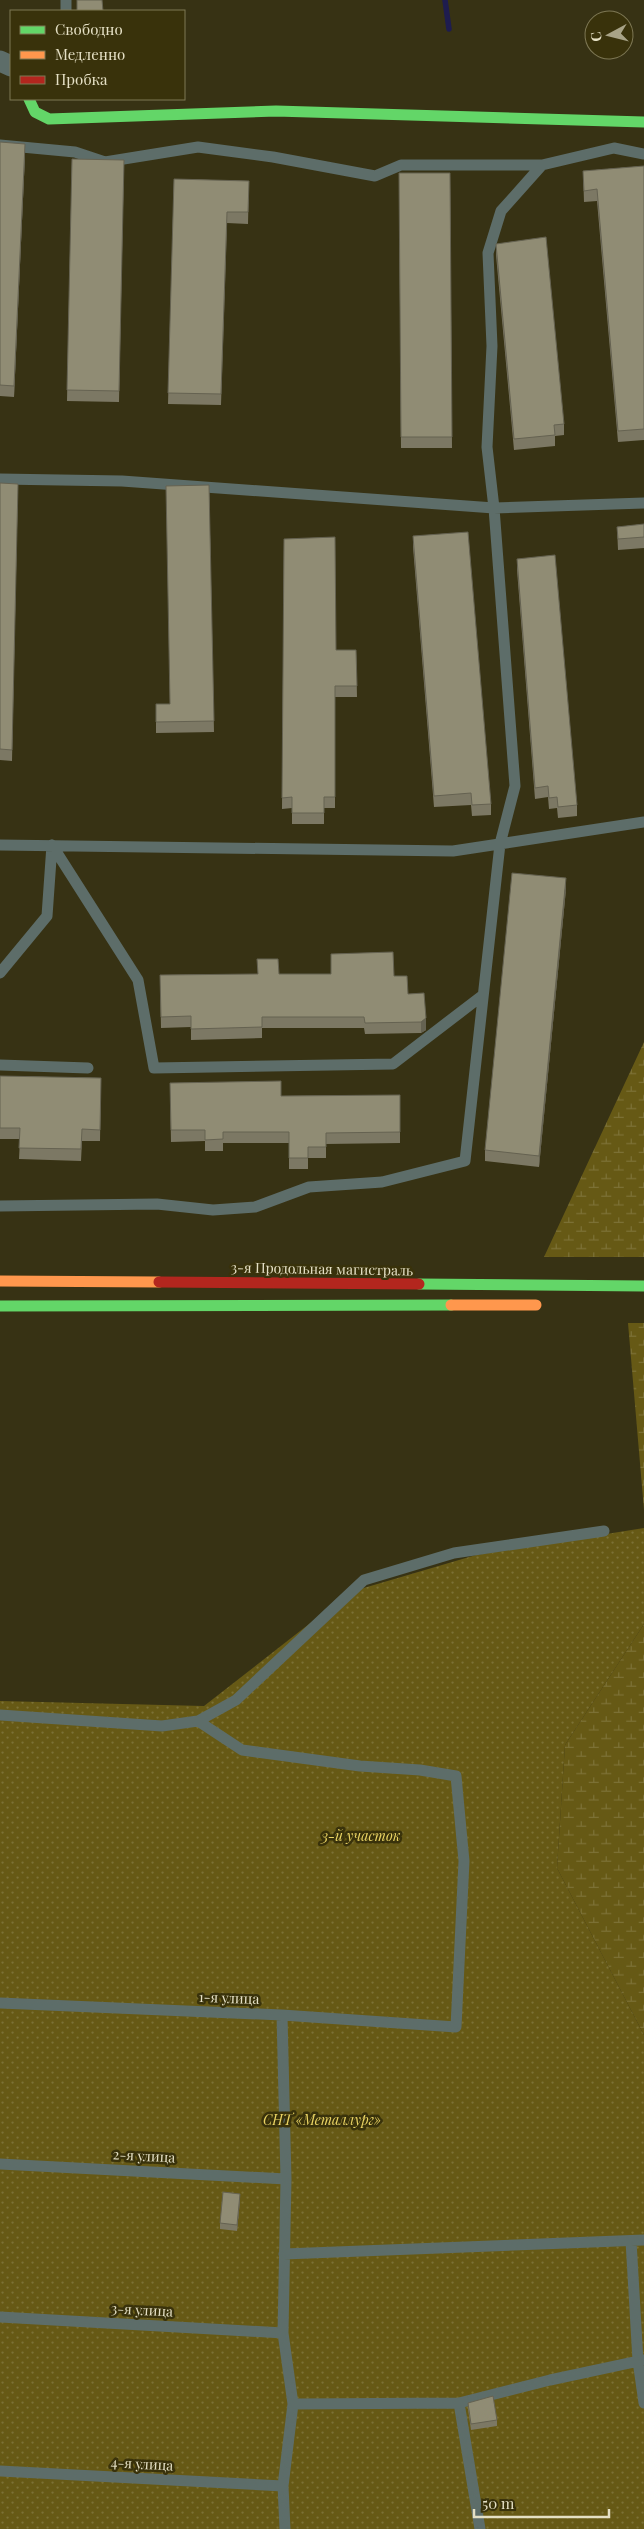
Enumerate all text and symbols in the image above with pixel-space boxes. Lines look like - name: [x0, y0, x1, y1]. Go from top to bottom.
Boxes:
- legend: [10, 10, 185, 100]
- north arrow: [584, 10, 634, 60]
- text: Свободно: [55, 19, 123, 39]
- text: С: [586, 30, 606, 43]
- text: Медленно: [55, 44, 125, 64]
- text: Пробка: [55, 69, 108, 89]
- street label: 3-я Продольная магистраль: [231, 1257, 413, 1280]
- park label: 3-й участок: [319, 1826, 401, 1845]
- street label: 1-я улица: [198, 1987, 260, 2008]
- park label: СНТ «Металлург»: [263, 2110, 381, 2129]
- street label: 2-я улица: [112, 2144, 176, 2167]
- street label: 3-я улица: [111, 2298, 174, 2321]
- street label: 4-я улица: [110, 2452, 174, 2475]
- scale bar: [474, 2486, 609, 2518]
- text: 50 m: [482, 2493, 515, 2513]

